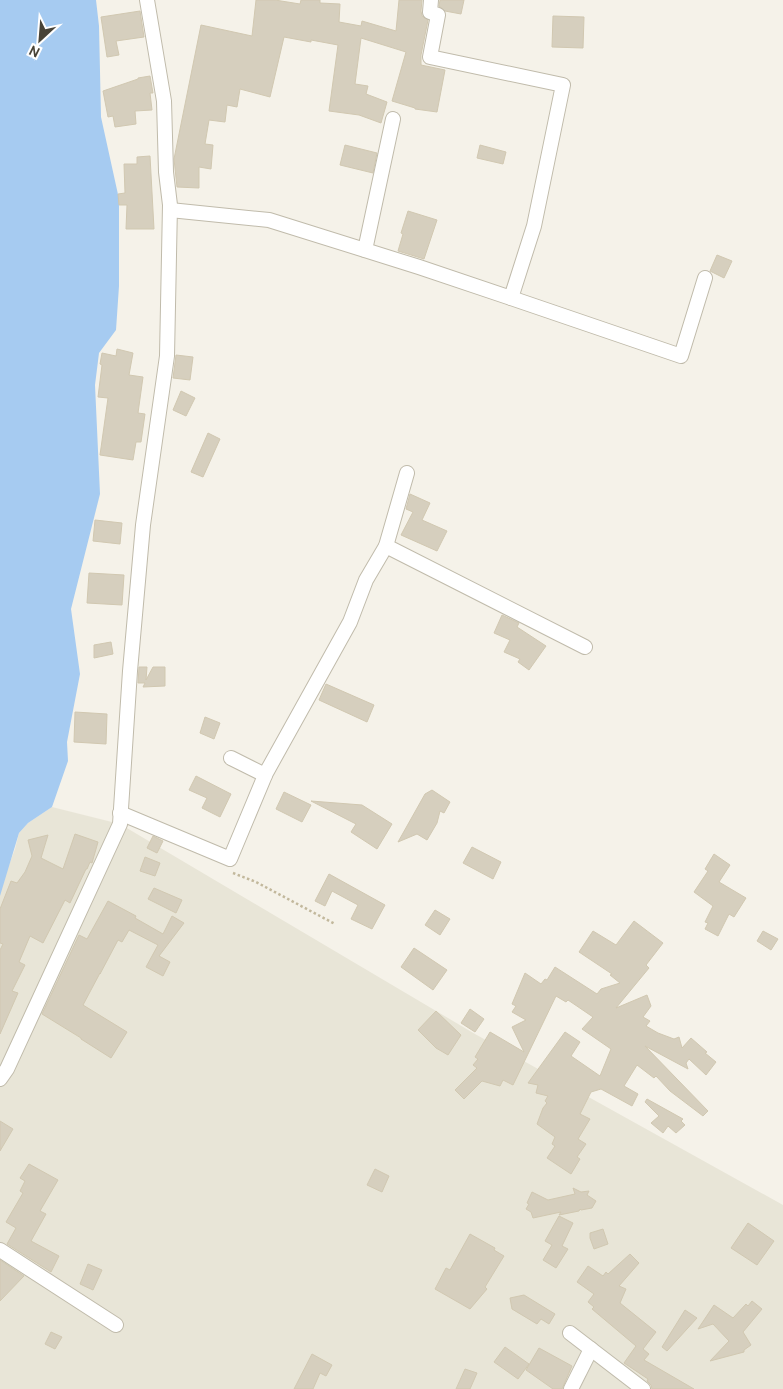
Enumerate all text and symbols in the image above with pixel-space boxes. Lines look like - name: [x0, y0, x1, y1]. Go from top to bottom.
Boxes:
- north arrow: [15, 15, 65, 65]
- text: N: [26, 41, 43, 62]

